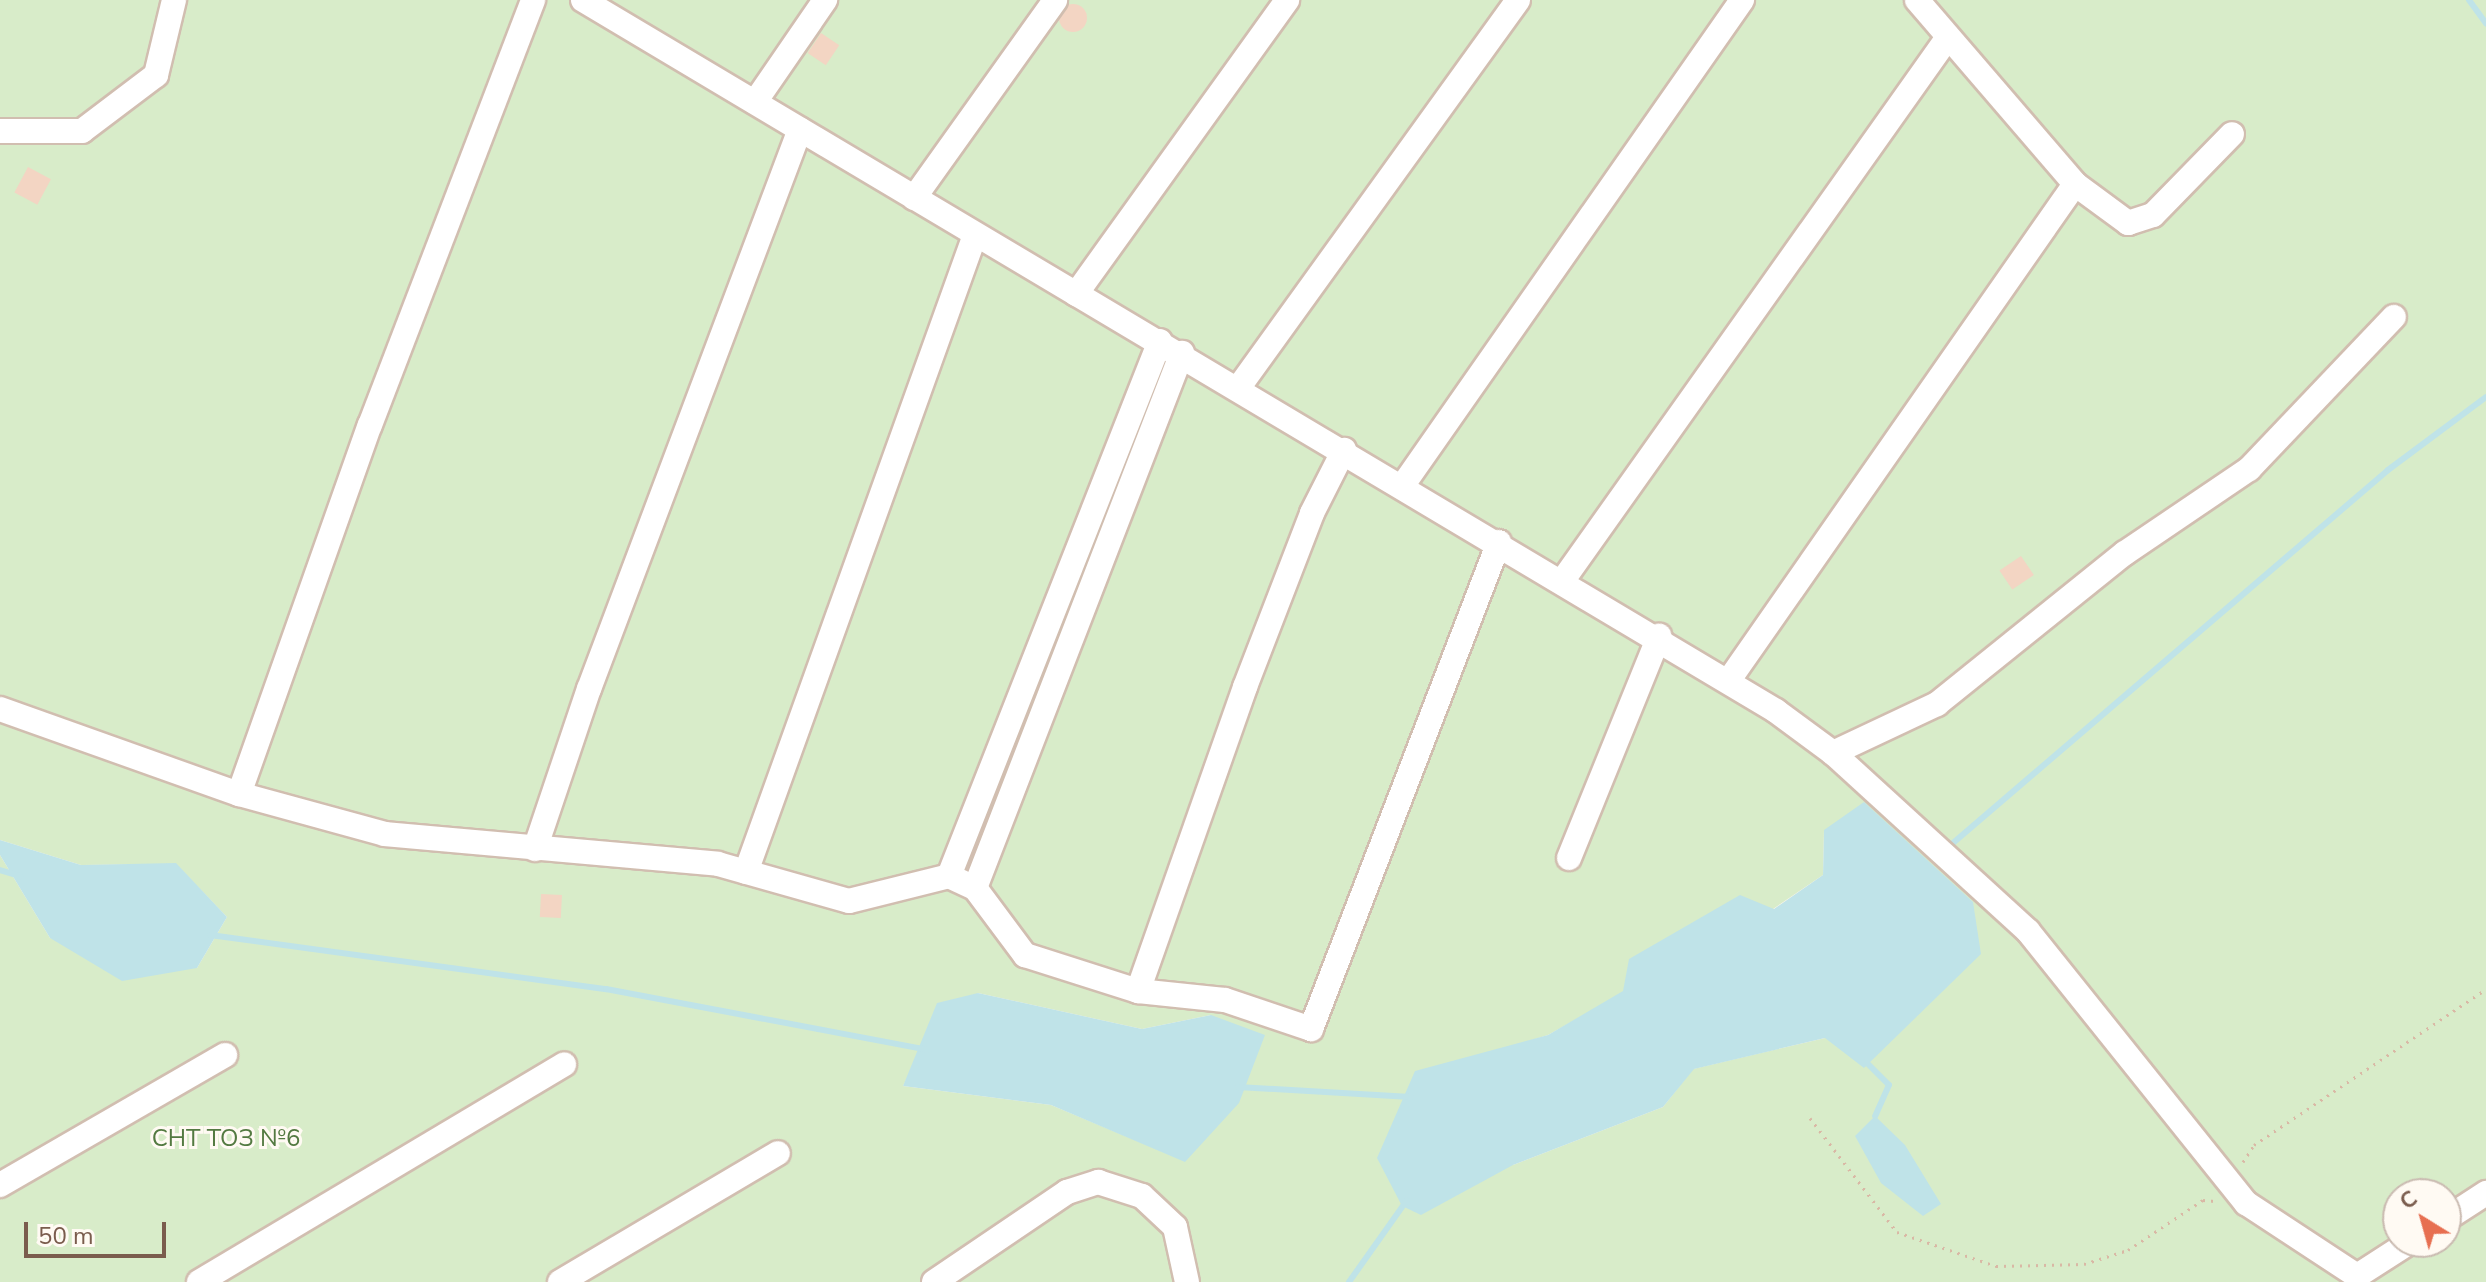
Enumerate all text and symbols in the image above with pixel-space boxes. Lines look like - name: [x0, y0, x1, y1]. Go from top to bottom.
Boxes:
- park label: СНТ ТОЗ №6: [152, 1125, 300, 1153]
- north arrow: [2382, 1178, 2462, 1258]
- text: С: [2394, 1184, 2424, 1217]
- scale bar: [28, 1206, 170, 1256]
- text: 50 m: [38, 1220, 94, 1252]

